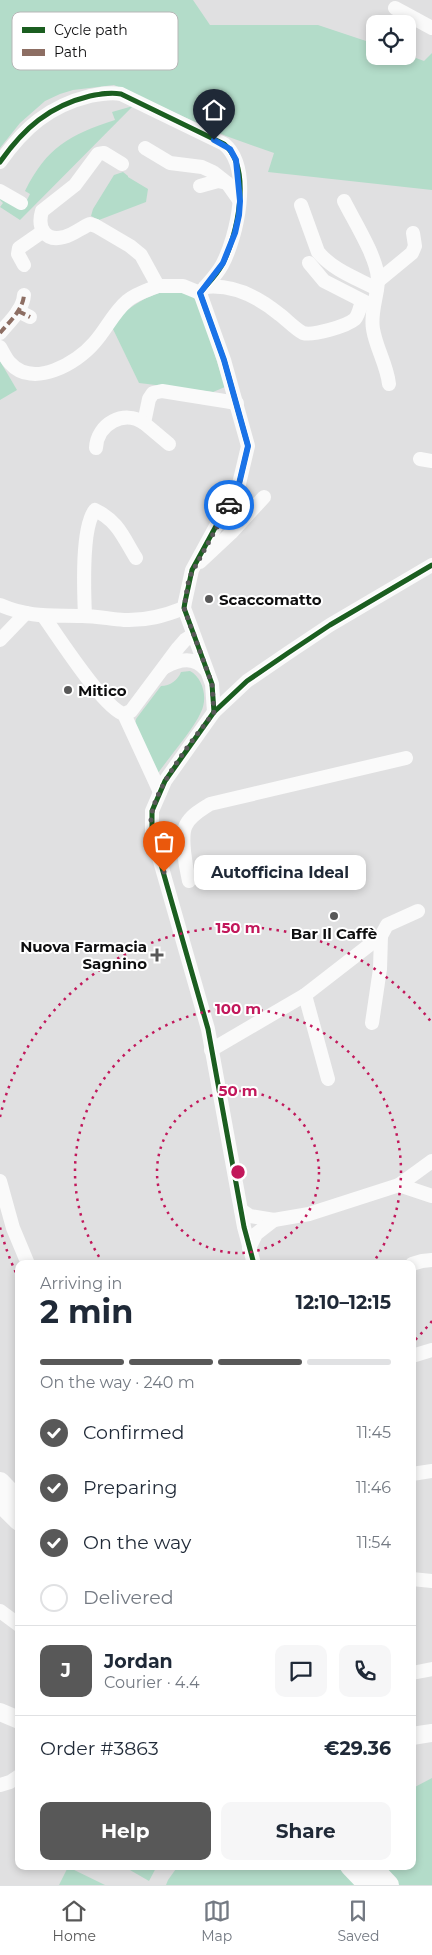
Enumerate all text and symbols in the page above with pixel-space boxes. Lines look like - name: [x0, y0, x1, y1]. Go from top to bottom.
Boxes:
- legend: [12, 12, 178, 70]
- map controls: [366, 15, 416, 65]
- button: locate: [366, 15, 416, 65]
- text: Cycle path: [54, 21, 128, 39]
- text: Path: [54, 43, 87, 61]
- pin: [193, 89, 235, 140]
- icon: home: [200, 96, 228, 124]
- courier: [204, 480, 254, 530]
- icon: car: [215, 491, 243, 519]
- place label: Scaccomatto: [219, 590, 322, 609]
- marker: Scaccomatto: [203, 593, 215, 605]
- place label: Mitico: [78, 681, 127, 700]
- marker: Mitico: [62, 684, 74, 696]
- pin: [143, 821, 185, 872]
- icon: bag: [150, 828, 178, 856]
- callout: Autofficina Ideal: [194, 854, 366, 890]
- text: Autofficina Ideal: [211, 863, 349, 882]
- marker: Bar Il Caffè: [328, 910, 340, 922]
- text: 150 m: [216, 918, 260, 937]
- place label: Bar Il Caffè: [291, 924, 377, 943]
- place label: Nuova Farmacia Sagnino: [20, 937, 147, 973]
- marker: Nuova Farmacia Sagnino: [151, 949, 163, 961]
- text: 100 m: [215, 999, 261, 1018]
- text: 50 m: [218, 1081, 258, 1100]
- centre of rings: [229, 1163, 247, 1181]
- text: Arriving in: [40, 1274, 122, 1293]
- text: 12:10–12:15: [295, 1291, 391, 1314]
- text: 2 min: [40, 1292, 133, 1331]
- text: On the way · 240 m: [40, 1373, 195, 1392]
- icon: check: [40, 1419, 68, 1447]
- text: Confirmed: [83, 1421, 184, 1444]
- text: 11:45: [356, 1423, 391, 1442]
- icon: check: [40, 1474, 68, 1502]
- text: Preparing: [83, 1476, 178, 1499]
- text: 11:46: [356, 1478, 391, 1497]
- icon: check: [40, 1529, 68, 1557]
- text: On the way: [83, 1531, 191, 1554]
- text: 11:54: [356, 1533, 391, 1552]
- text: Delivered: [83, 1586, 174, 1609]
- button: chat: [275, 1645, 327, 1697]
- button: phone: [339, 1645, 391, 1697]
- text: Jordan: [104, 1650, 173, 1673]
- text: J: [61, 1659, 71, 1682]
- text: Courier · 4.4: [104, 1673, 200, 1692]
- text: Order #3863: [40, 1737, 159, 1760]
- text: €29.36: [324, 1737, 391, 1760]
- button: Help: [40, 1802, 211, 1860]
- button: Share: [221, 1802, 391, 1860]
- tab: Home: [53, 1897, 96, 1945]
- tab: Map: [201, 1897, 232, 1945]
- tab: Saved: [337, 1897, 379, 1945]

